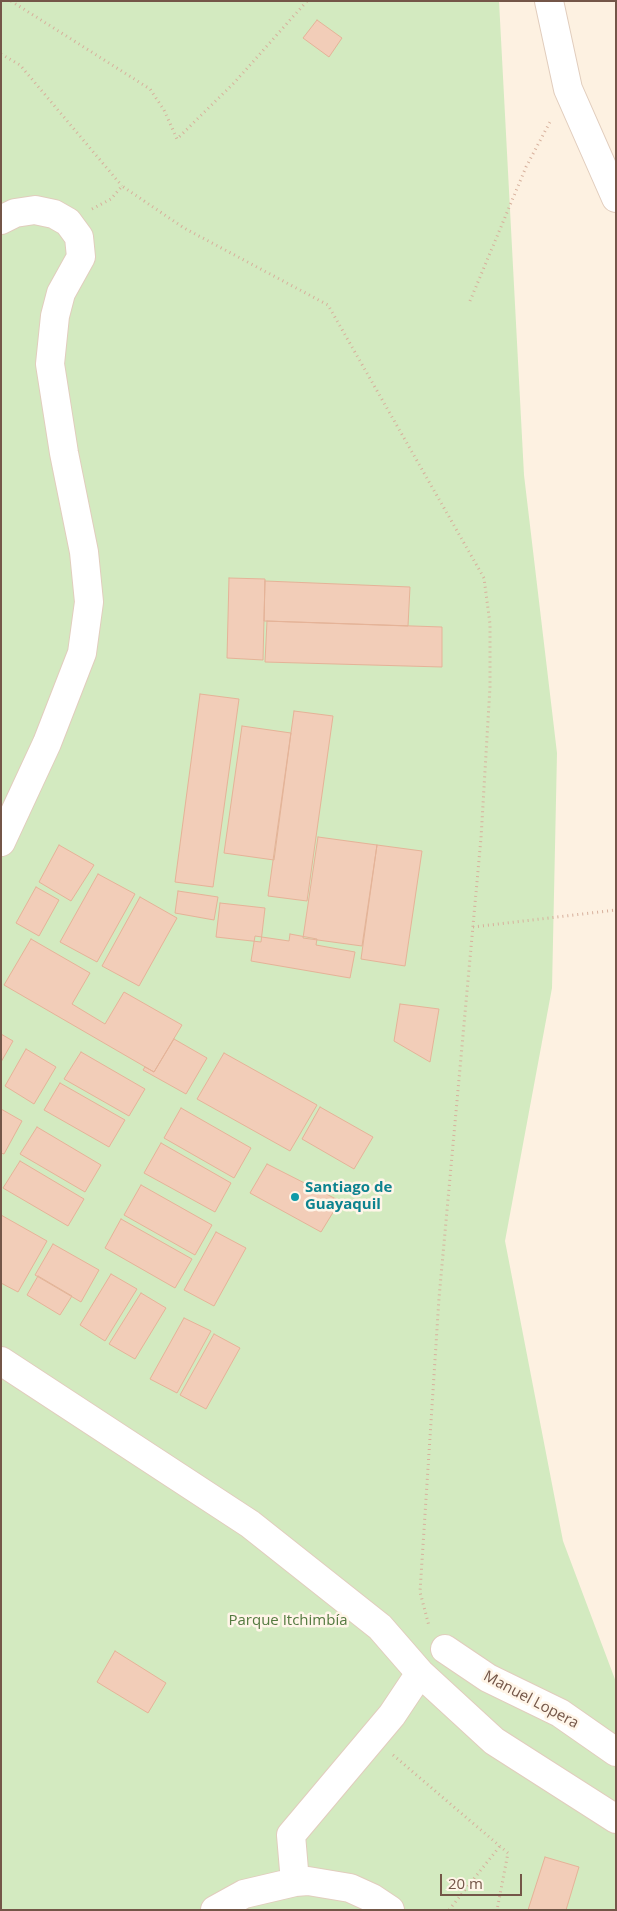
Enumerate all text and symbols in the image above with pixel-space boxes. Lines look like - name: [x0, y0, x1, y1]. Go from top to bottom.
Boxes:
- place label: Santiago de Guayaquil: [305, 1179, 392, 1214]
- marker: Santiago de Guayaquil: [289, 1191, 301, 1203]
- park label: Parque Itchimbía: [228, 1612, 348, 1630]
- street label: Manuel Lopera: [480, 1667, 582, 1733]
- scale bar: [442, 1864, 524, 1896]
- text: 20 m: [448, 1873, 483, 1893]

